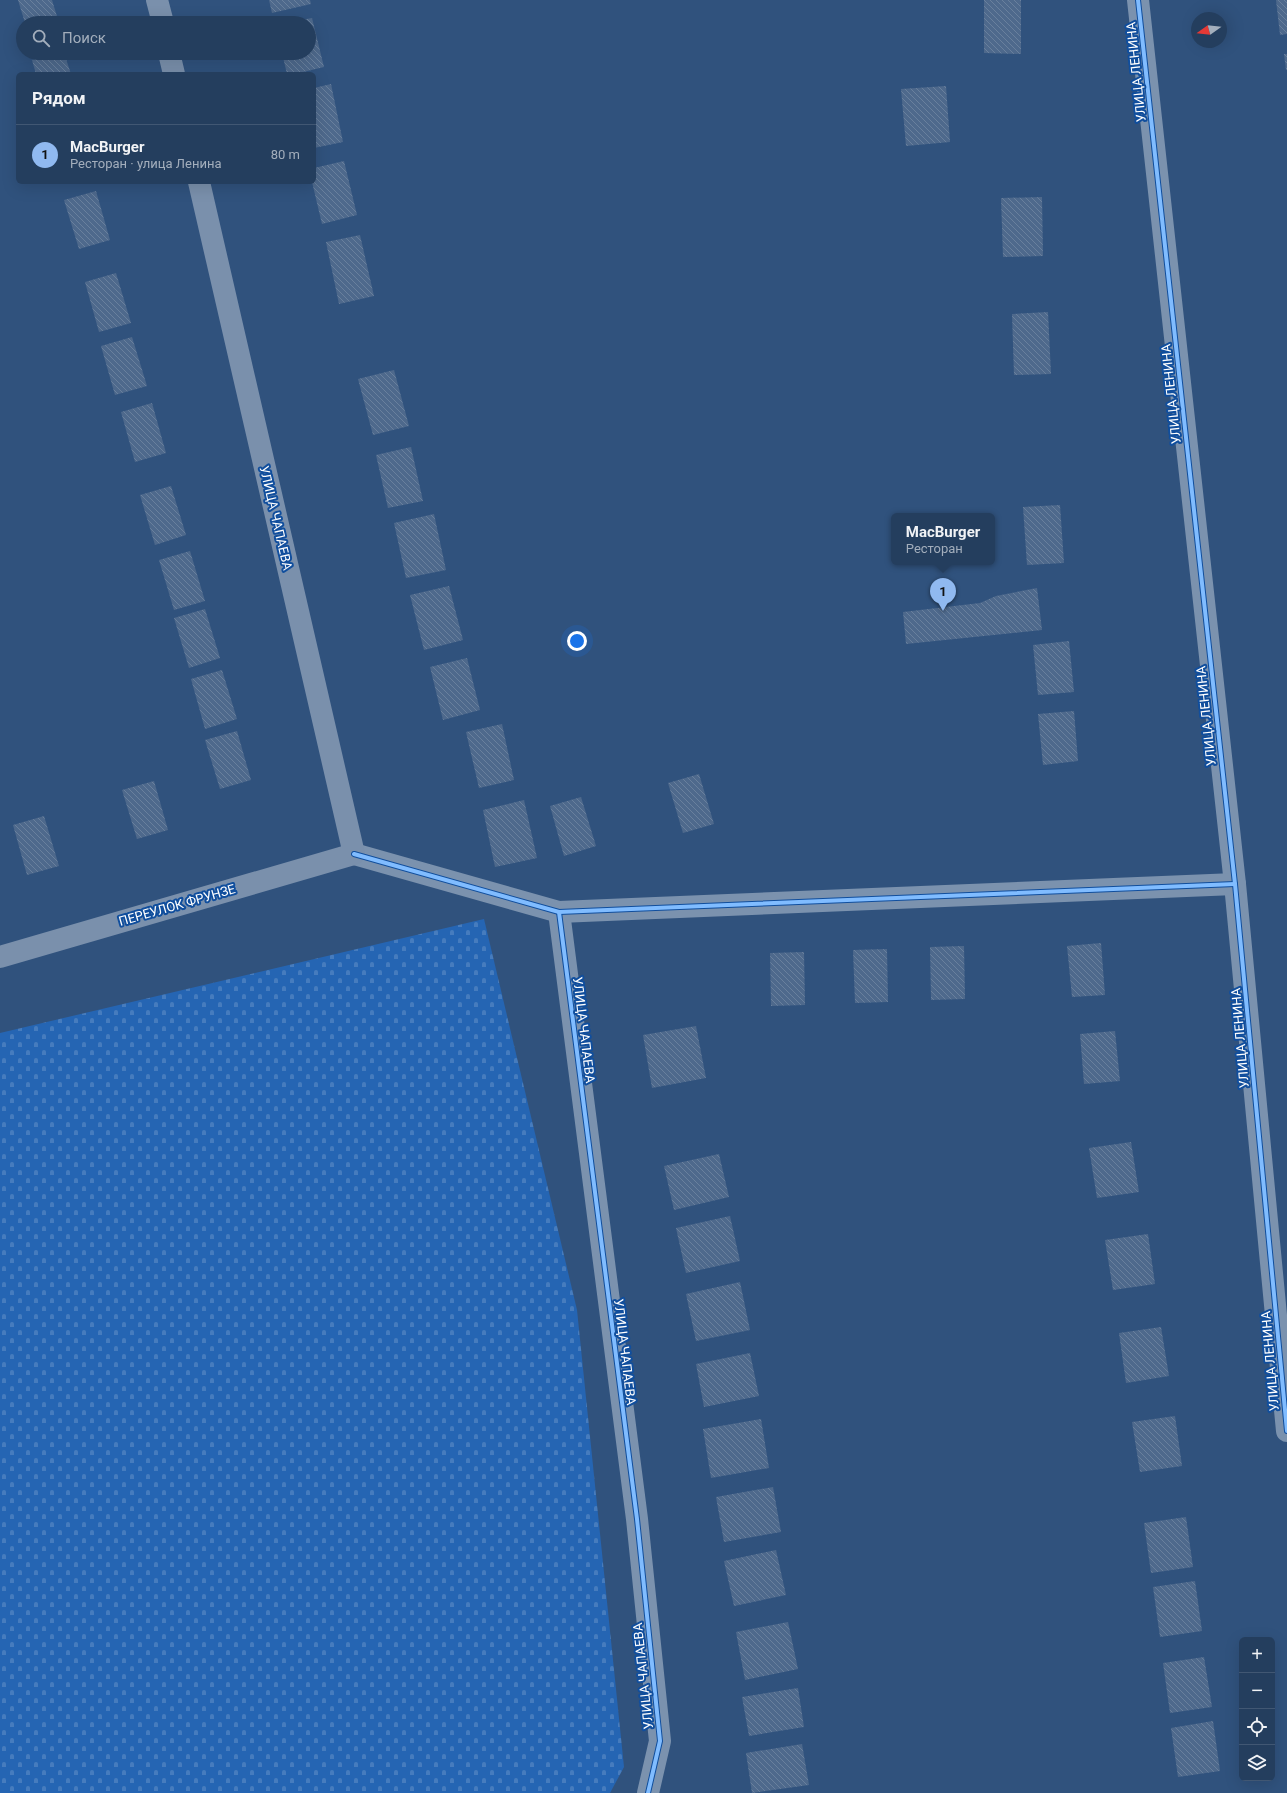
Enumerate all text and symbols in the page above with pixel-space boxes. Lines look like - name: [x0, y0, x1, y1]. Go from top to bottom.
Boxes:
- north arrow: [1191, 12, 1227, 48]
- search box: [16, 16, 316, 60]
- street label: УЛИЦА ЛЕНИНА: [1123, 21, 1149, 123]
- icon: search: [30, 27, 52, 49]
- text: Поиск: [62, 29, 106, 47]
- text: Рядом: [32, 88, 86, 108]
- text: MacBurger: [70, 138, 144, 156]
- text: 1: [41, 147, 49, 162]
- text: 80 m: [271, 147, 300, 162]
- text: Ресторан · улица Ленина: [70, 156, 222, 171]
- street label: УЛИЦА ЛЕНИНА: [1158, 343, 1184, 445]
- street label: УЛИЦА ЧАПАЕВА: [257, 464, 295, 572]
- popup: [891, 513, 995, 565]
- text: MacBurger: [906, 523, 980, 541]
- text: Ресторан: [906, 541, 963, 556]
- pin: 1: [930, 578, 956, 611]
- your location: [567, 631, 587, 651]
- street label: УЛИЦА ЛЕНИНА: [1193, 665, 1219, 767]
- street label: ПЕРЕУЛОК ФРУНЗЕ: [117, 881, 237, 929]
- street label: УЛИЦА ЧАПАЕВА: [570, 976, 598, 1084]
- street label: УЛИЦА ЛЕНИНА: [1228, 987, 1252, 1089]
- street label: УЛИЦА ЧАПАЕВА: [611, 1298, 639, 1406]
- street label: УЛИЦА ЛЕНИНА: [1258, 1310, 1282, 1412]
- street label: УЛИЦА ЧАПАЕВА: [630, 1622, 656, 1730]
- map controls: [1239, 1637, 1275, 1781]
- button: +: [1239, 1637, 1275, 1673]
- button: −: [1239, 1673, 1275, 1709]
- button: locate: [1239, 1709, 1275, 1745]
- button: layers: [1239, 1745, 1275, 1781]

